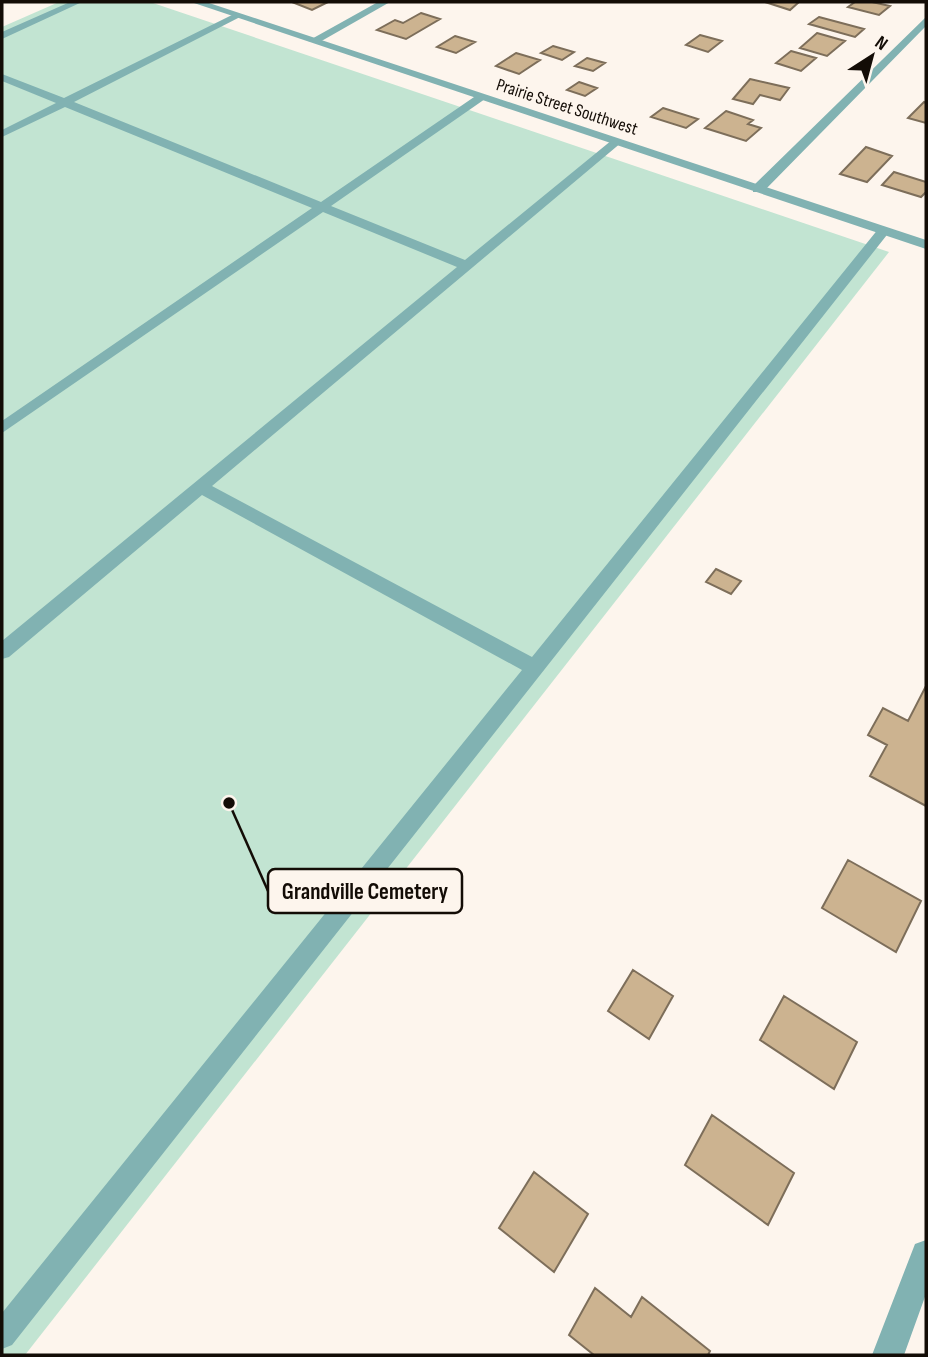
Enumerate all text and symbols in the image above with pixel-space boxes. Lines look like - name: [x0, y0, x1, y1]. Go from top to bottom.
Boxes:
- north arrow: [837, 21, 907, 91]
- text: N: [870, 31, 892, 56]
- street label: Prairie Street Southwest: [494, 74, 641, 140]
- callout: Grandville Cemetery: [268, 869, 462, 913]
- text: Grandville Cemetery: [282, 878, 449, 906]

